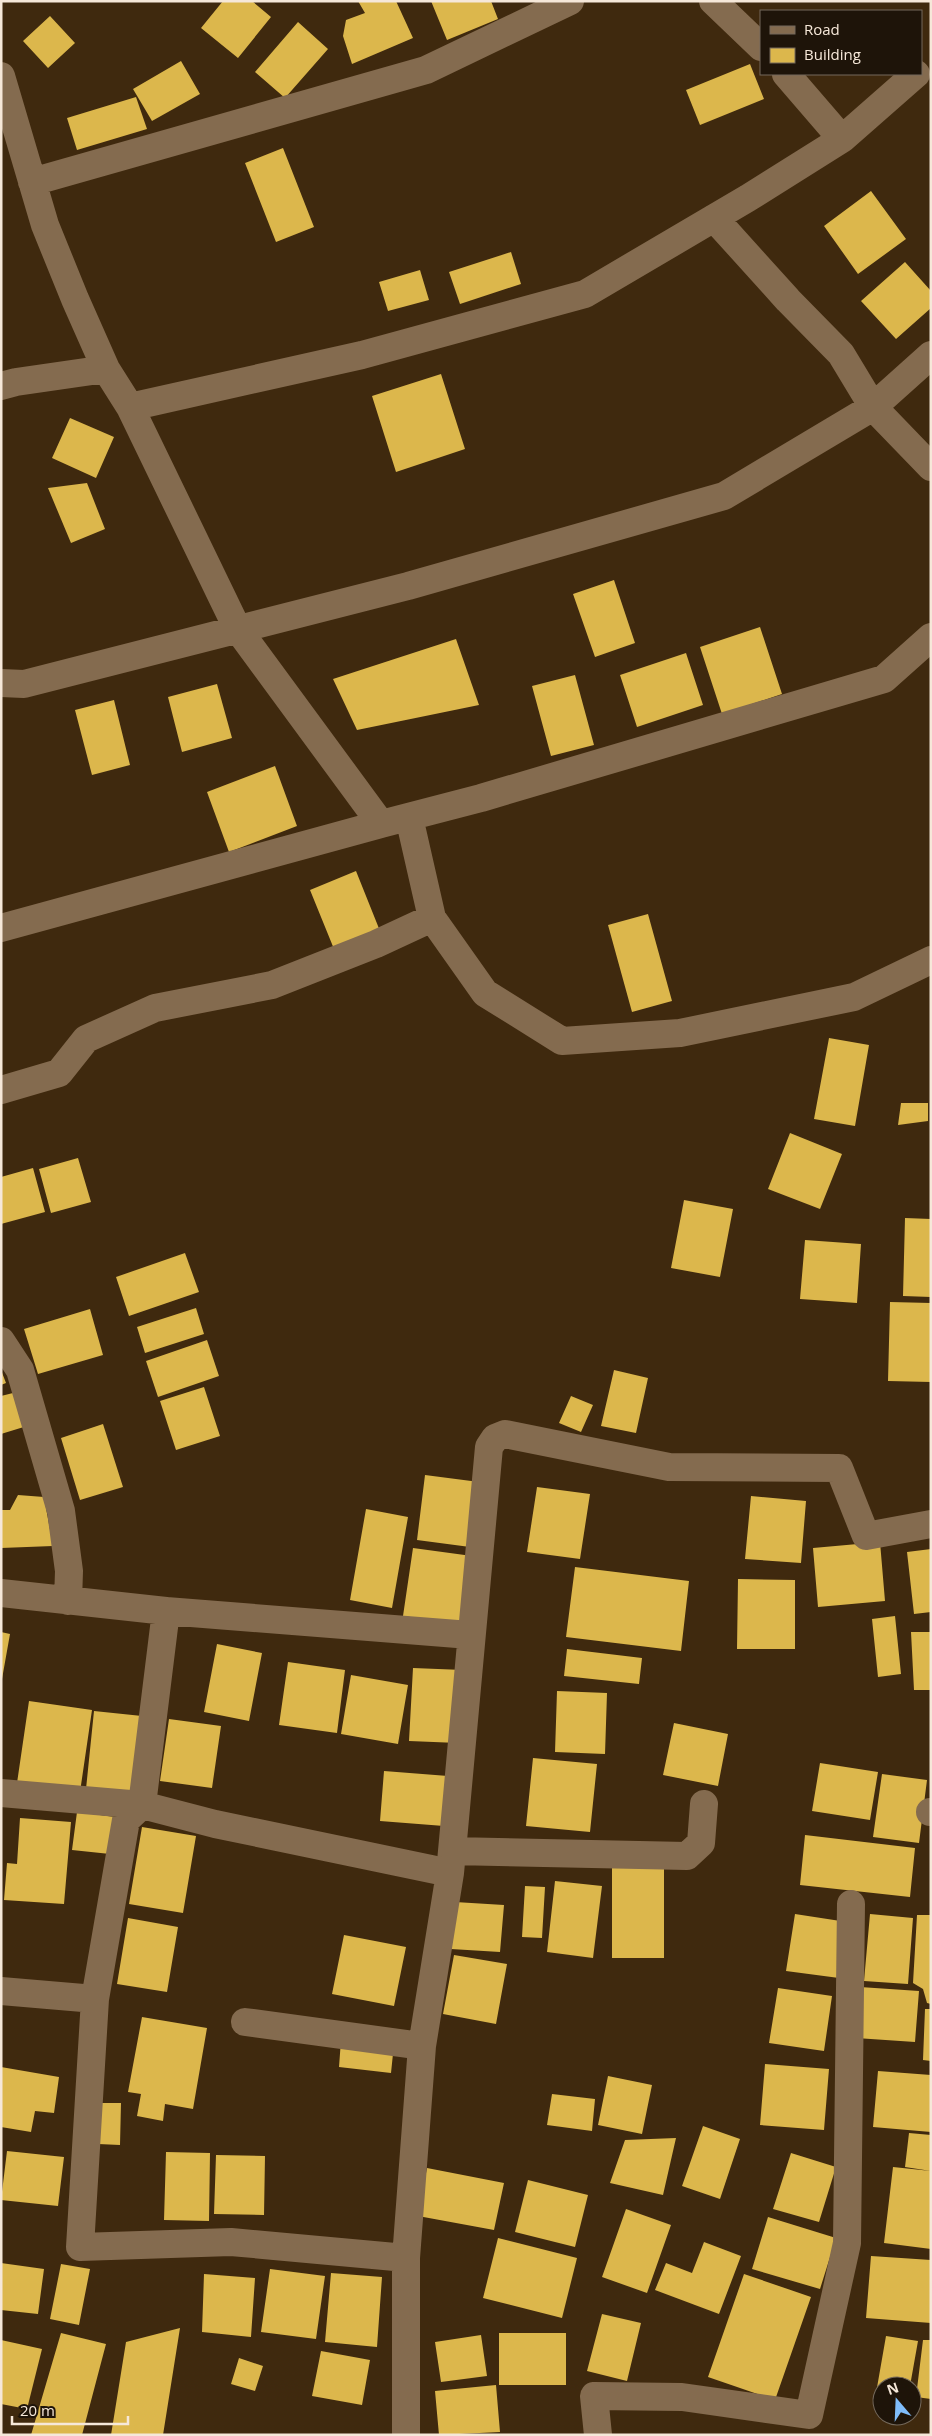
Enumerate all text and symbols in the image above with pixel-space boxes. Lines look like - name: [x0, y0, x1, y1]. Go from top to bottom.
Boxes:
- legend: [760, 10, 922, 75]
- text: Road: [804, 19, 840, 39]
- text: Building: [804, 44, 861, 64]
- north arrow: [872, 2376, 922, 2426]
- text: N: [884, 2377, 901, 2399]
- scale bar: [12, 2394, 129, 2426]
- text: 20 m: [20, 2400, 55, 2420]

